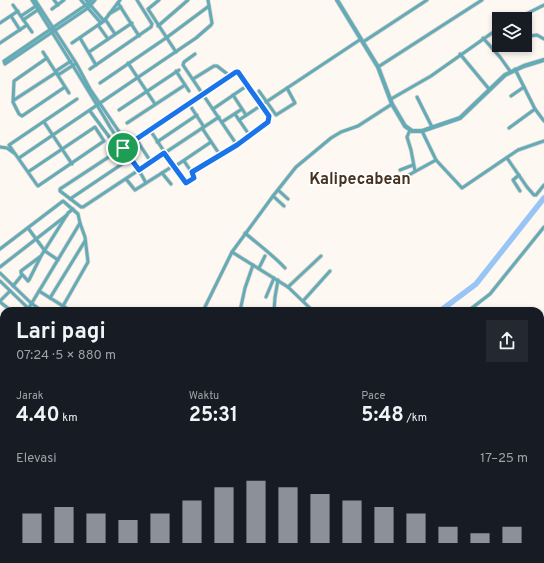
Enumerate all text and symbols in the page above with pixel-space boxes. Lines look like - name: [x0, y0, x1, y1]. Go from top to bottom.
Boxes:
- map controls: [492, 12, 532, 52]
- button: layers: [492, 12, 532, 52]
- pin: [106, 131, 140, 165]
- icon: arrive: [112, 137, 134, 159]
- district label: Kalipecabean: [309, 170, 411, 190]
- text: Lari pagi: [16, 319, 106, 346]
- button: share: [486, 320, 528, 362]
- text: 07:24 · 5 × 880 m: [16, 348, 116, 364]
- text: Jarak: [16, 389, 44, 403]
- text: Waktu: [189, 389, 219, 403]
- text: Pace: [361, 389, 386, 403]
- text: 4.40: [16, 403, 60, 429]
- text: 25:31: [189, 403, 238, 429]
- text: 5:48: [361, 403, 404, 429]
- text: km: [60, 411, 78, 425]
- text: /km: [404, 411, 427, 425]
- text: Elevasi: [16, 451, 57, 467]
- text: 17–25 m: [480, 451, 528, 467]

